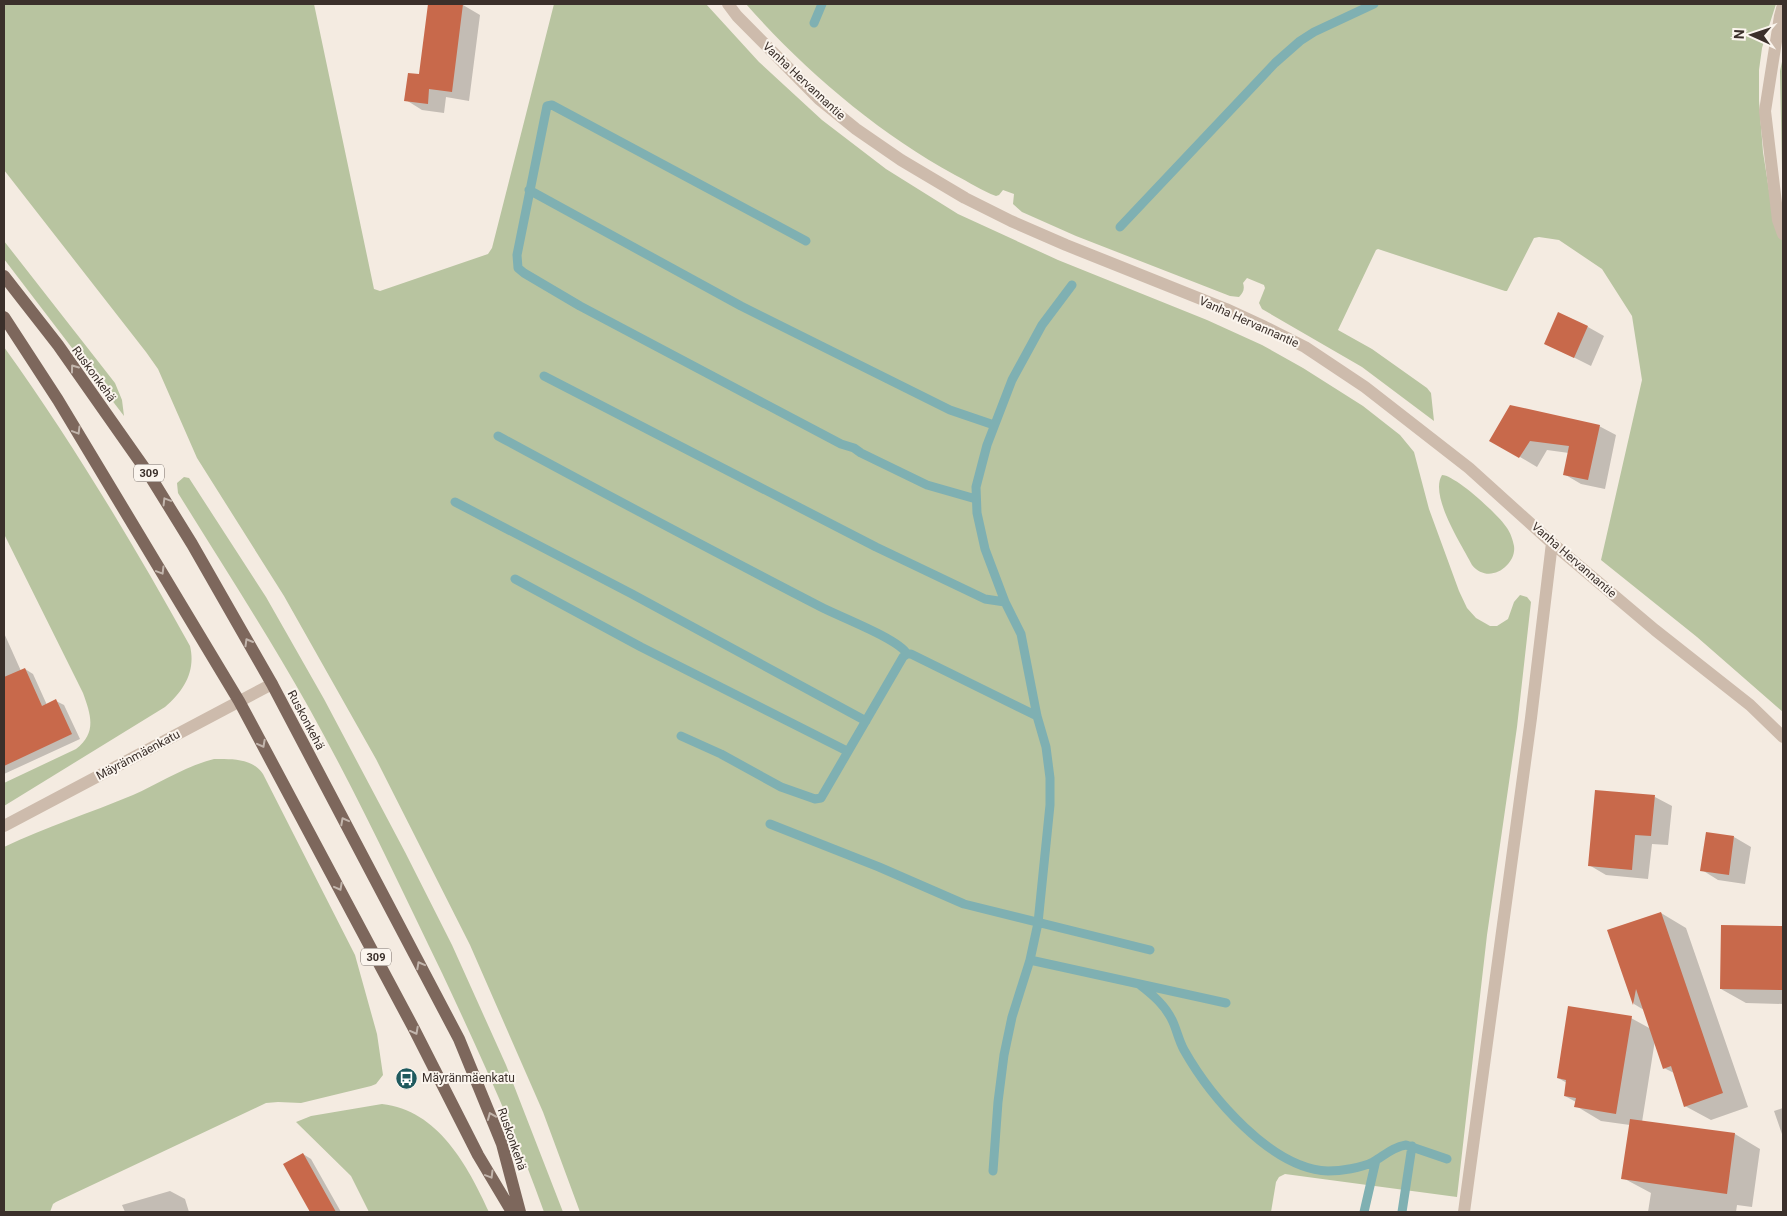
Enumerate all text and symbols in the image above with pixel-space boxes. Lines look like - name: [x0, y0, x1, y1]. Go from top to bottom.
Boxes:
- north arrow: [1727, 10, 1777, 60]
- text: N: [1731, 29, 1747, 40]
- street label: Vanha Hervannantie: [760, 39, 848, 123]
- street label: Vanha Hervannantie: [1197, 294, 1301, 350]
- street label: Ruskonkehä: [69, 343, 119, 405]
- one-way arrow: [71, 364, 80, 374]
- one-way arrow: [71, 426, 80, 435]
- road number: 309: [134, 464, 164, 482]
- one-way arrow: [163, 498, 173, 507]
- street label: Vanha Hervannantie: [1529, 519, 1619, 601]
- one-way arrow: [154, 565, 164, 574]
- one-way arrow: [244, 638, 254, 647]
- street label: Ruskonkehä: [285, 688, 327, 752]
- street label: Mäyränmäenkatu: [94, 727, 182, 783]
- one-way arrow: [256, 739, 266, 748]
- one-way arrow: [340, 817, 350, 826]
- one-way arrow: [333, 882, 343, 891]
- road number: 309: [361, 949, 391, 966]
- one-way arrow: [416, 961, 426, 970]
- one-way arrow: [409, 1026, 419, 1035]
- bus stop icon: Mäyränmäenkatu: [394, 1066, 418, 1090]
- place label: Mäyränmäenkatu: [422, 1071, 515, 1085]
- street label: Ruskonkehä: [495, 1106, 529, 1172]
- one-way arrow: [487, 1112, 497, 1120]
- one-way arrow: [484, 1169, 494, 1178]

